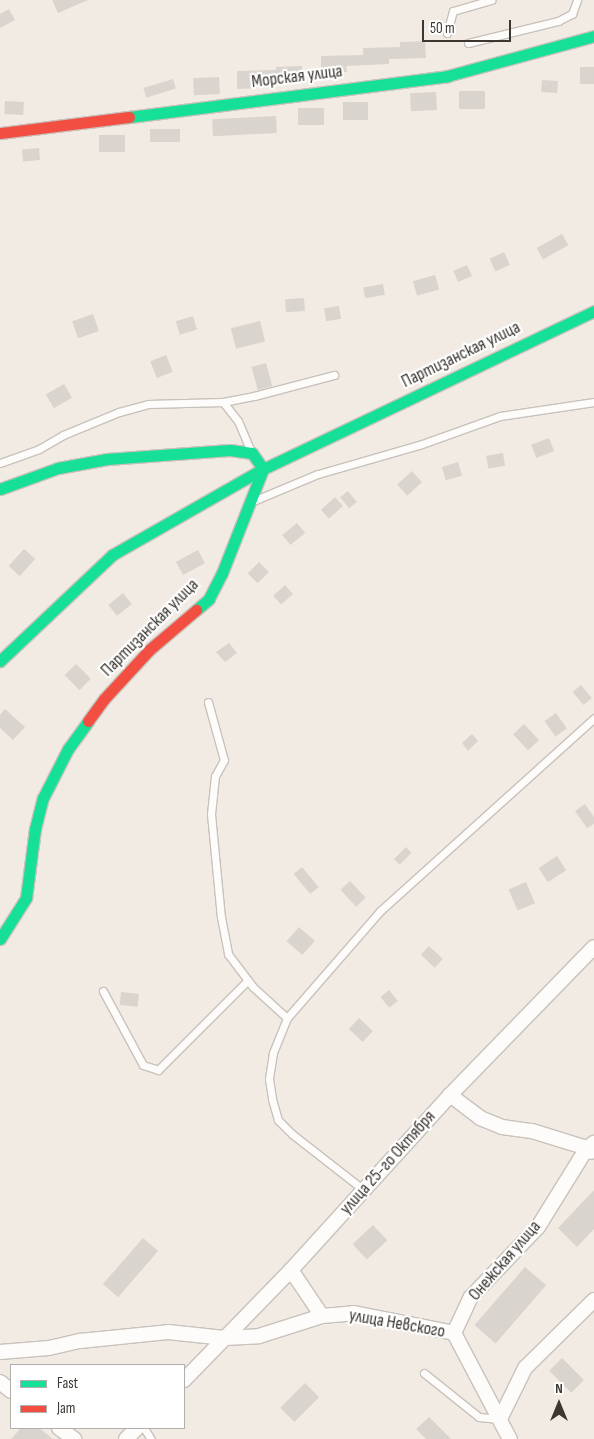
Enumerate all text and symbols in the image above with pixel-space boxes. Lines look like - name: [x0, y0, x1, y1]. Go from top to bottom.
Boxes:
- scale bar: [424, 10, 513, 42]
- text: 50 m: [430, 19, 455, 38]
- street label: Морская улица: [250, 61, 344, 93]
- street label: Партизанская улица: [398, 317, 524, 393]
- street label: Партизанская улица: [97, 575, 203, 681]
- street label: улица 25-го Октября: [336, 1107, 440, 1219]
- street label: Онежская улица: [464, 1216, 546, 1306]
- street label: улица Невского: [347, 1305, 447, 1343]
- legend: [10, 1364, 185, 1429]
- text: Fast: [57, 1374, 78, 1393]
- north arrow: [534, 1379, 584, 1429]
- text: N: [555, 1380, 563, 1397]
- text: Jam: [57, 1399, 75, 1418]

